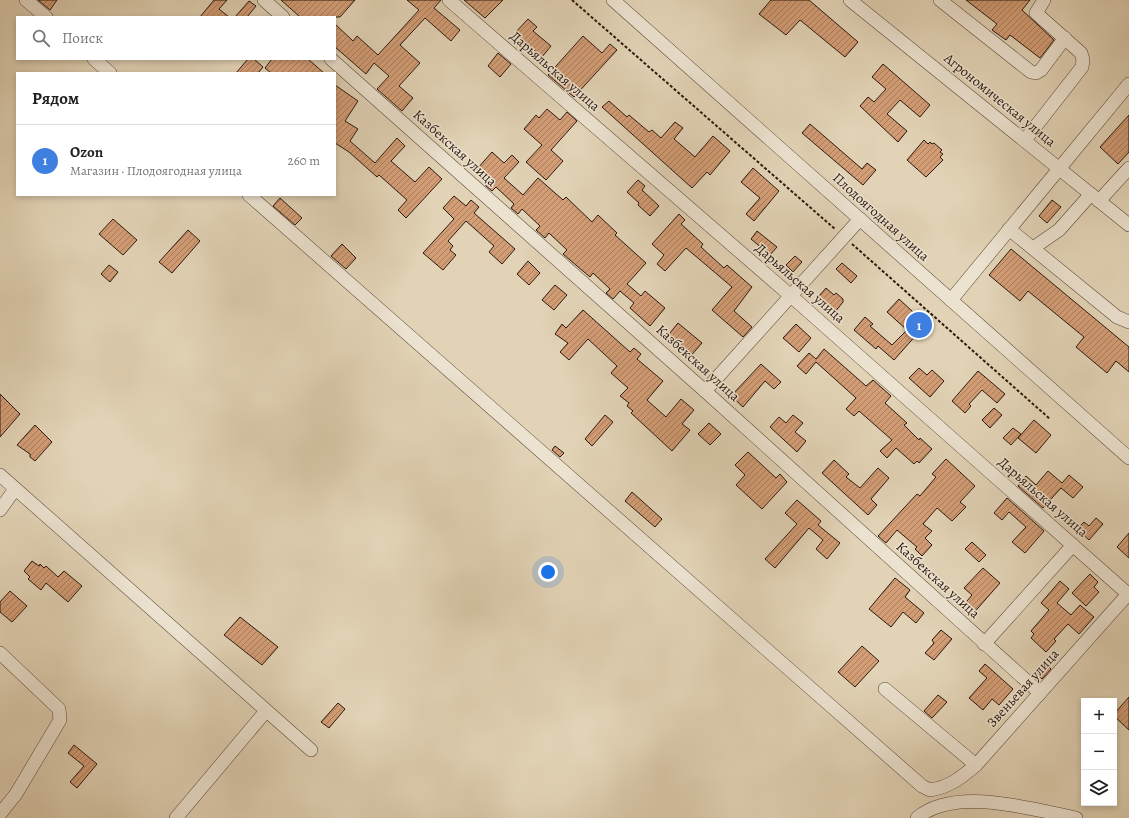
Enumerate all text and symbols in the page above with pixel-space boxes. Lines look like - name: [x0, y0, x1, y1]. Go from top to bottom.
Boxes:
- search box: [16, 16, 336, 60]
- icon: search: [30, 27, 52, 49]
- street label: Дарьяльская улица: [506, 27, 604, 116]
- text: Поиск: [62, 28, 103, 48]
- street label: Агрономическая улица: [939, 48, 1060, 151]
- text: Рядом: [32, 87, 79, 110]
- street label: Казбекская улица: [409, 105, 501, 191]
- text: Ozon: [70, 142, 103, 162]
- text: 1: [43, 152, 47, 169]
- text: 260 m: [287, 152, 320, 169]
- text: Магазин · Плодоягодная улица: [70, 162, 242, 179]
- street label: Плодоягодная улица: [829, 168, 934, 266]
- street label: Дарьяльская улица: [751, 239, 849, 328]
- pin: 1: [906, 310, 932, 340]
- street label: Казбекская улица: [652, 320, 744, 406]
- street label: Дарьяльская улица: [994, 453, 1092, 542]
- street label: Казбекская улица: [892, 537, 984, 623]
- your location: [538, 562, 558, 582]
- street label: Звеньевая улица: [983, 644, 1064, 731]
- map controls: [1081, 698, 1117, 806]
- button: +: [1081, 698, 1117, 734]
- button: −: [1081, 734, 1117, 770]
- button: layers: [1081, 770, 1117, 806]

